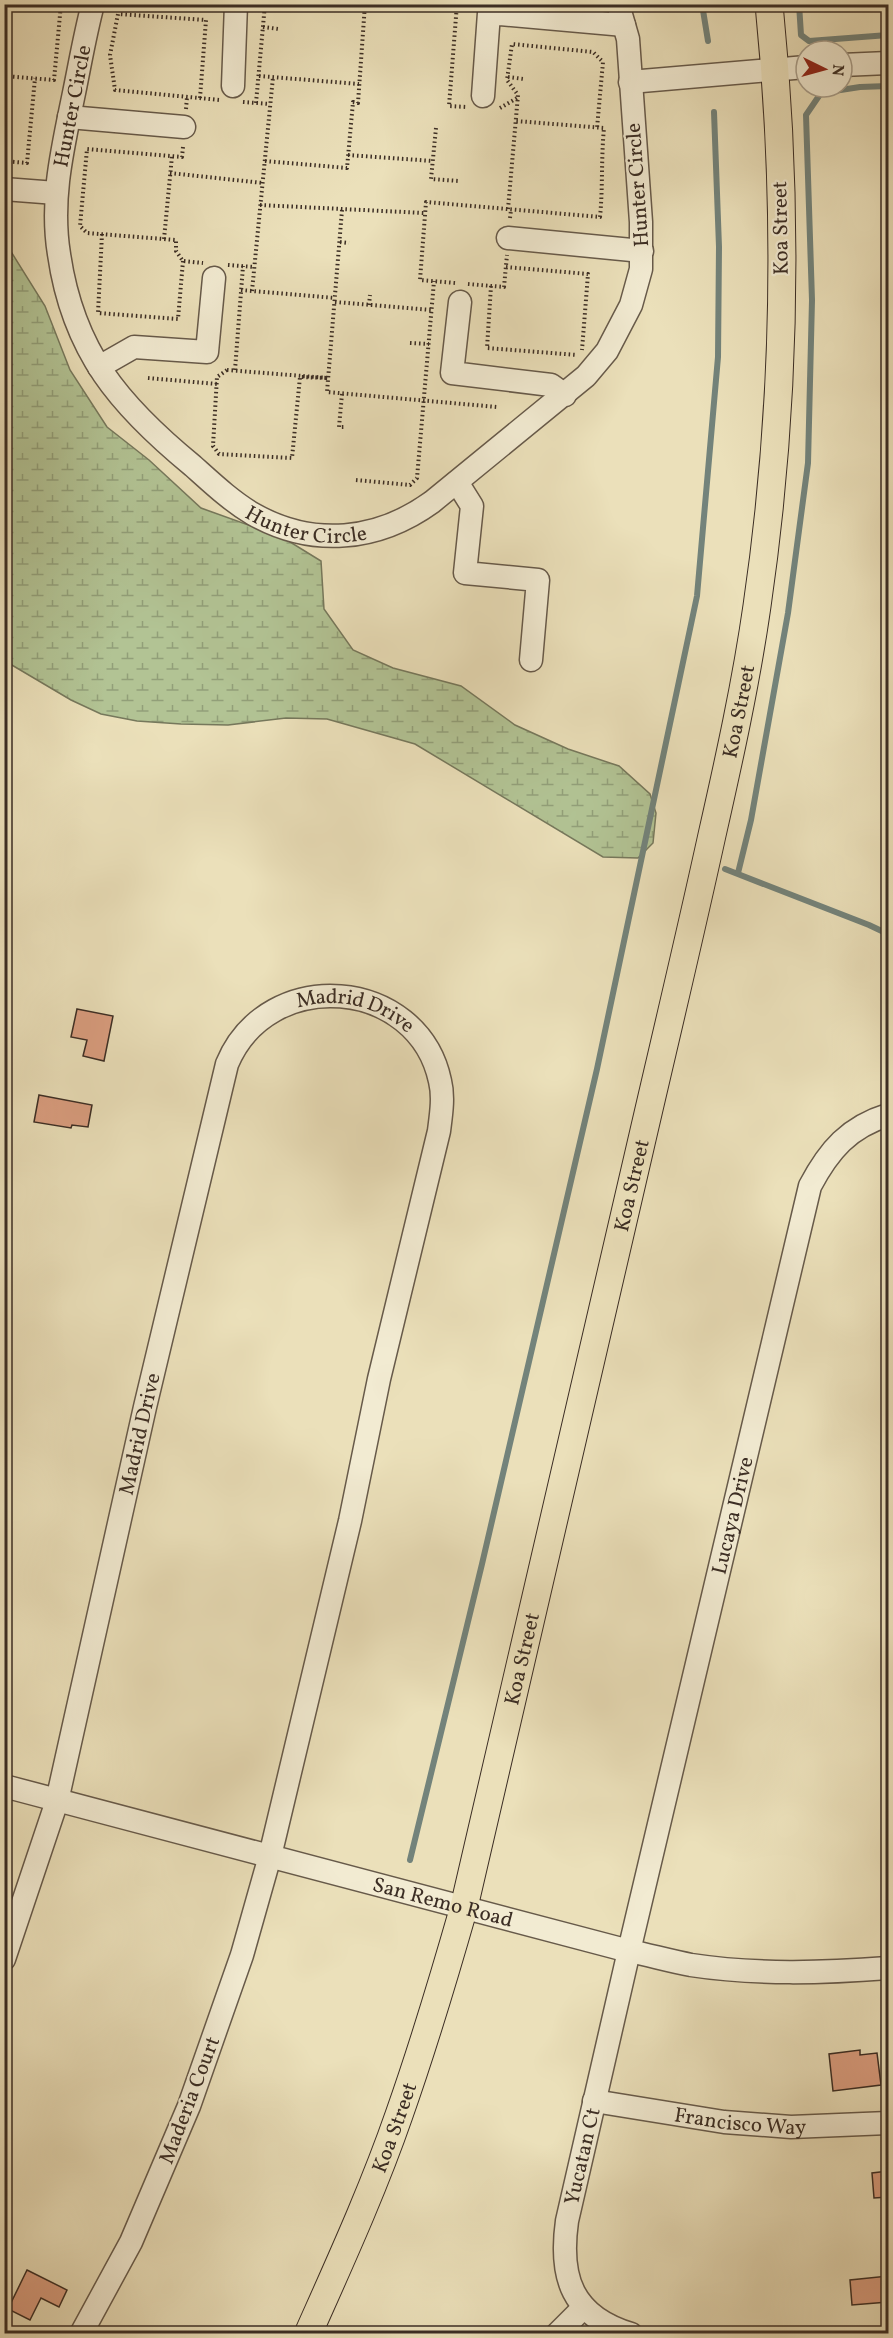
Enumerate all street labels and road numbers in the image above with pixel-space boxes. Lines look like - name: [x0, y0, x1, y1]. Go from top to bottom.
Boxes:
- street label: Hunter Circle: [47, 43, 100, 170]
- street label: Hunter Circle: [620, 122, 657, 248]
- street label: Koa Street: [766, 181, 797, 275]
- street label: Hunter Circle: [239, 499, 370, 552]
- street label: Koa Street: [716, 663, 763, 761]
- street label: Madrid Drive: [294, 983, 421, 1040]
- street label: Koa Street: [608, 1136, 658, 1235]
- street label: Madrid Drive: [113, 1370, 169, 1498]
- street label: Lucaya Drive: [706, 1454, 761, 1578]
- street label: Koa Street: [498, 1610, 548, 1708]
- street label: San Remo Road: [369, 1871, 516, 1936]
- street label: Maderia Court: [153, 2033, 228, 2169]
- street label: Koa Street: [366, 2079, 425, 2177]
- street label: Francisco Way: [672, 2101, 808, 2143]
- street label: Yucatan Ct: [558, 2105, 609, 2208]

